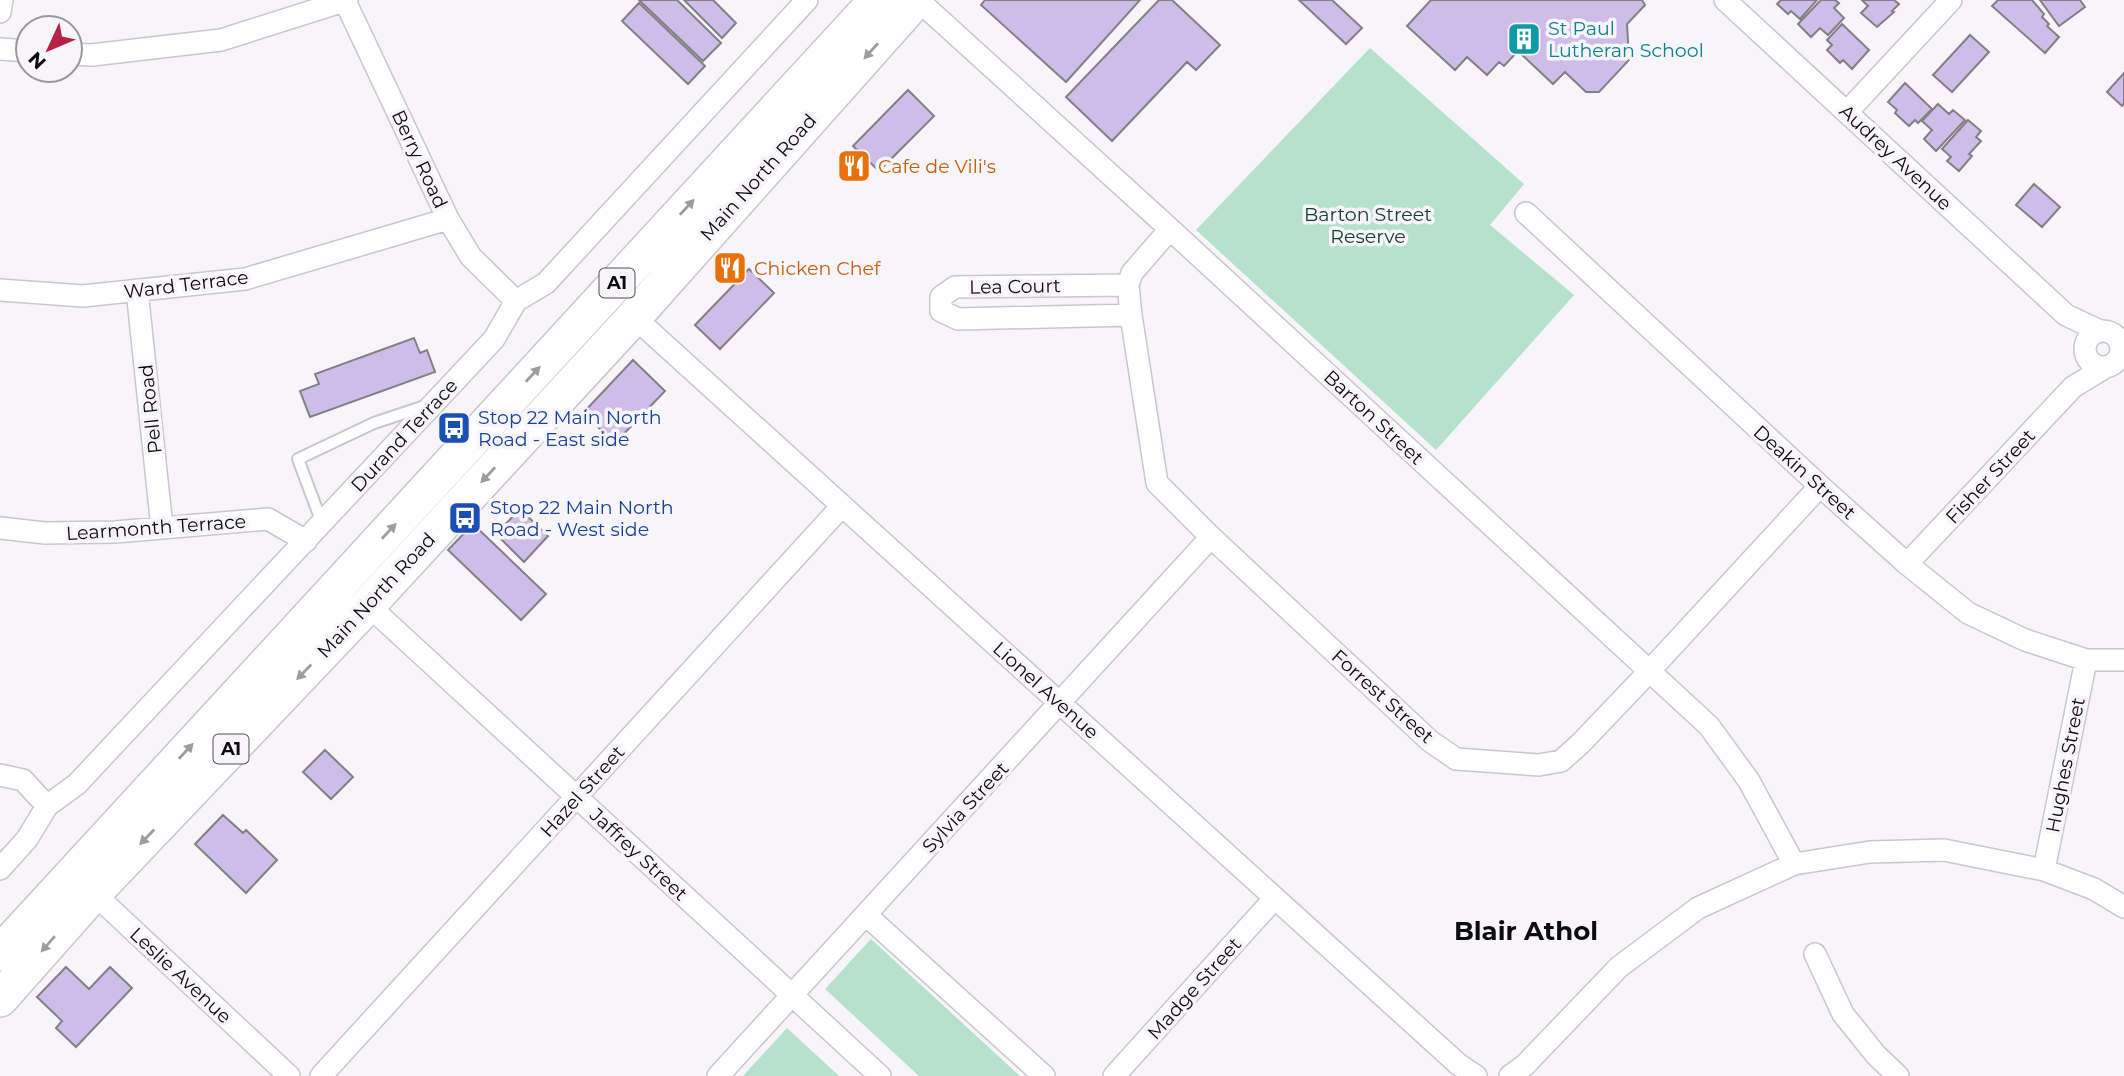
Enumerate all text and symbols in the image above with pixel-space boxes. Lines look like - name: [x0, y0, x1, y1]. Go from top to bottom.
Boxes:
- north arrow: [14, 14, 84, 84]
- place label: St Paul Lutheran School: [1548, 17, 1704, 62]
- building icon: St Paul Lutheran School: [1505, 20, 1543, 58]
- one-way arrow: [863, 42, 879, 59]
- text: N: [24, 47, 51, 74]
- street label: Audrey Avenue: [1835, 100, 1956, 215]
- street label: Berry Road: [387, 106, 452, 212]
- street label: Main North Road: [695, 109, 821, 246]
- restaurant icon: Cafe de Vili's: [835, 147, 873, 185]
- place label: Cafe de Vili's: [878, 155, 996, 178]
- one-way arrow: [679, 198, 695, 216]
- park label: Barton Street Reserve: [1304, 203, 1432, 248]
- restaurant icon: Chicken Chef: [711, 249, 749, 287]
- place label: Chicken Chef: [754, 257, 882, 280]
- street label: Ward Terrace: [122, 265, 250, 304]
- road number: A1: [600, 268, 634, 298]
- street label: Lea Court: [969, 274, 1061, 299]
- street label: Pell Road: [134, 363, 167, 455]
- one-way arrow: [525, 365, 541, 383]
- street label: Barton Street: [1319, 365, 1429, 470]
- street label: Durand Terrace: [346, 374, 463, 497]
- place label: Stop 22 Main North Road - East side: [478, 406, 662, 451]
- bus stop icon: Stop 22 Main North Road - East side: [435, 409, 473, 447]
- street label: Deakin Street: [1749, 420, 1861, 525]
- street label: Fisher Street: [1941, 424, 2040, 528]
- one-way arrow: [480, 466, 496, 483]
- place label: Stop 22 Main North Road - West side: [490, 496, 674, 541]
- bus stop icon: Stop 22 Main North Road - West side: [446, 499, 484, 537]
- street label: Learmonth Terrace: [65, 510, 247, 545]
- one-way arrow: [380, 523, 396, 540]
- street label: Main North Road: [312, 528, 440, 663]
- street label: Lionel Avenue: [988, 637, 1103, 744]
- street label: Forrest Street: [1327, 645, 1439, 748]
- one-way arrow: [297, 663, 313, 680]
- street label: Hughes Street: [2041, 695, 2090, 835]
- road number: A1: [214, 734, 248, 764]
- street label: Hazel Street: [535, 741, 630, 842]
- one-way arrow: [178, 742, 194, 760]
- street label: Sylvia Street: [917, 757, 1014, 858]
- street label: Jaffrey Street: [584, 803, 692, 906]
- one-way arrow: [139, 828, 156, 845]
- district label: Blair Athol: [1454, 915, 1598, 947]
- street label: Leslie Avenue: [125, 923, 236, 1028]
- street label: Madge Street: [1143, 932, 1246, 1044]
- one-way arrow: [41, 935, 57, 952]

